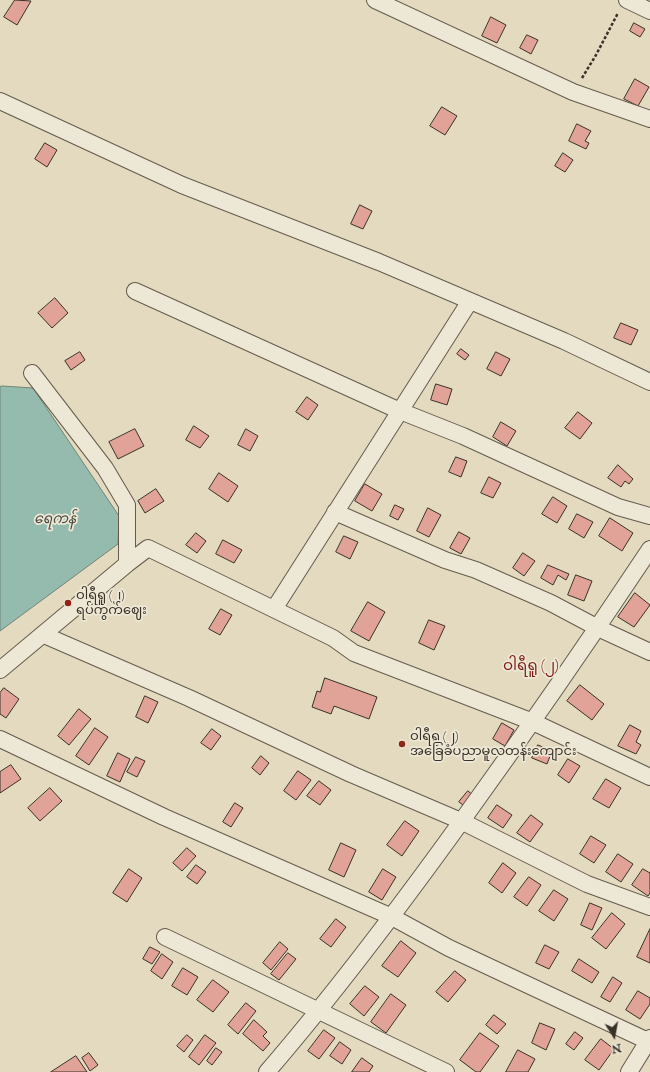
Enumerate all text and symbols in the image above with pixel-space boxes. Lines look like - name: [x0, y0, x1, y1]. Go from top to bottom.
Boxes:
- water label: ရေကန်: [34, 512, 76, 528]
- place label: ဝါရီရူ (၂) ရပ်ကွက်ဈေး: [76, 588, 147, 619]
- marker: ဝါရီရူ (၂) ရပ်ကွက်ဈေး: [63, 598, 73, 608]
- district label: ဝါရီရူ (၂): [503, 658, 559, 676]
- place label: ဝါရီရူ (၂) အခြေခံပညာမူလတန်းကျောင်း: [410, 729, 576, 760]
- marker: ဝါရီရူ (၂) အခြေခံပညာမူလတန်းကျောင်း: [397, 739, 407, 749]
- north arrow: [594, 1016, 634, 1056]
- text: N: [610, 1041, 622, 1056]

